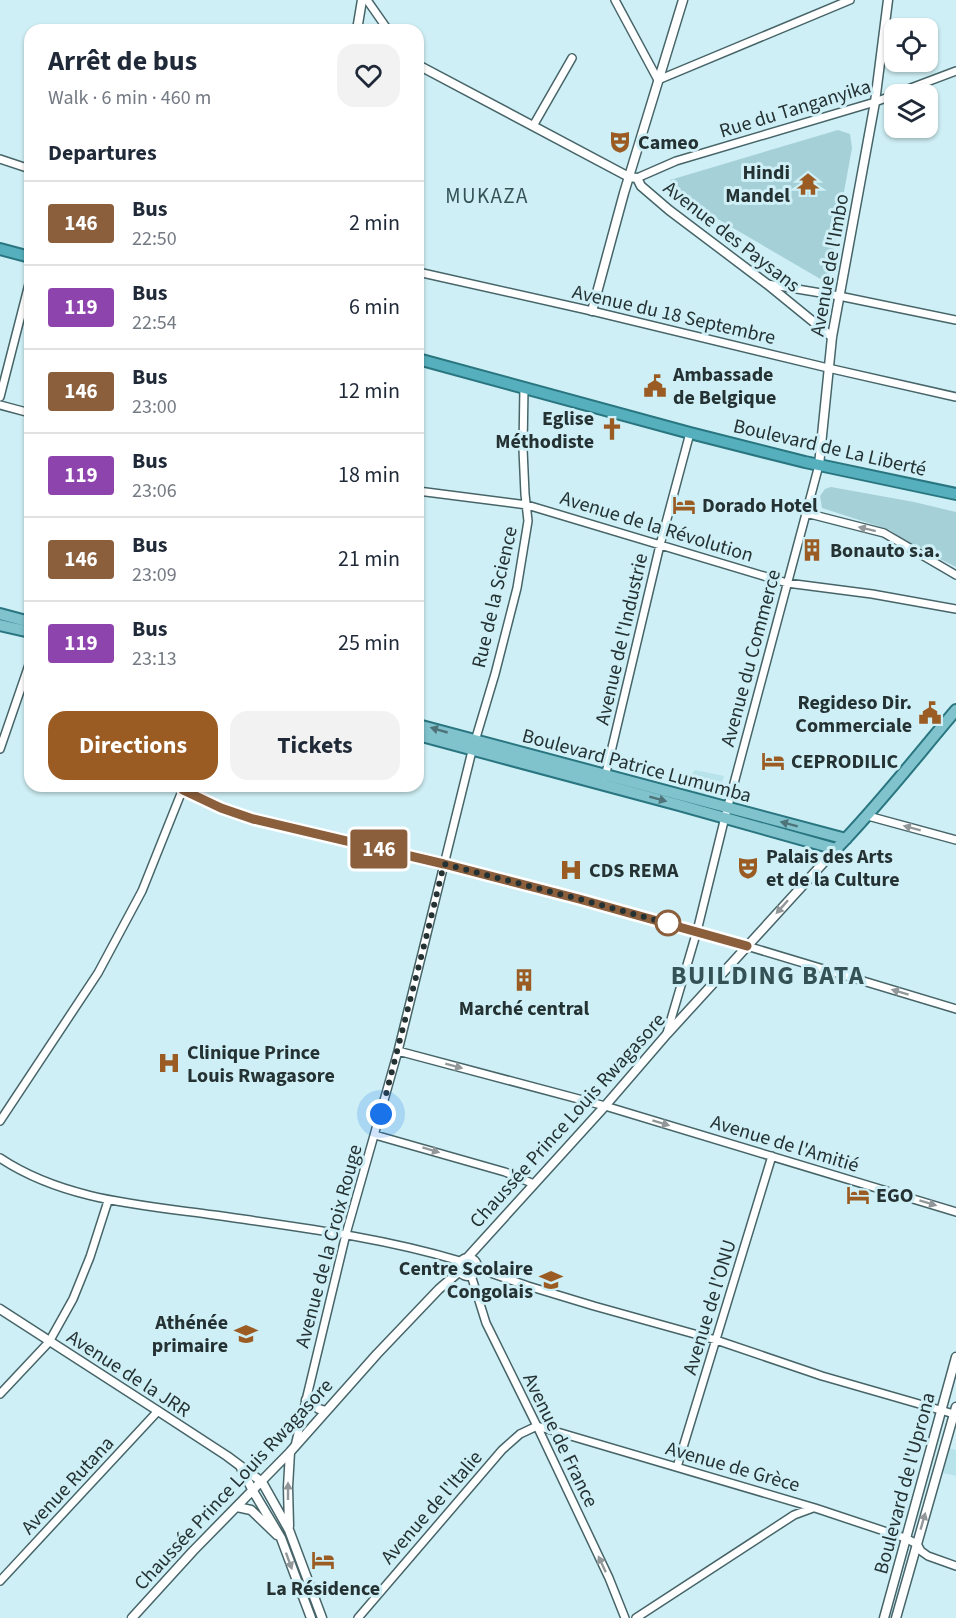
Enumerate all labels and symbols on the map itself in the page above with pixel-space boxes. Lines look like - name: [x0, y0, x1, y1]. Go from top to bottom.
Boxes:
- street label: Rue du Tanganyika: [716, 73, 875, 145]
- theatre icon: Cameo: [607, 129, 633, 155]
- place label: Cameo: [638, 129, 699, 157]
- place label: Hindi Mandel: [725, 159, 790, 210]
- temple icon: Hindi Mandel: [795, 171, 821, 197]
- street label: Avenue des Paysans: [657, 174, 806, 299]
- district label: MUKAZA: [445, 181, 529, 211]
- street label: Avenue de l'Imbo: [804, 192, 856, 339]
- street label: Avenue du 18 Septembre: [570, 278, 778, 352]
- place label: Ambassade de Belgique: [672, 361, 776, 412]
- public building icon: Ambassade de Belgique: [642, 373, 668, 399]
- place label: Eglise Méthodiste: [495, 405, 594, 456]
- street label: Boulevard de La Liberté: [731, 412, 929, 484]
- church icon: Eglise Méthodiste: [599, 416, 625, 442]
- street label: Avenue de la Révolution: [557, 484, 757, 570]
- hotel icon: Dorado Hotel: [671, 492, 697, 518]
- place label: Dorado Hotel: [702, 492, 818, 520]
- street label: Rue de la Science: [465, 524, 525, 671]
- one-way arrow: [858, 524, 876, 533]
- building icon: Bonauto s.a.: [799, 537, 825, 563]
- place label: Bonauto s.a.: [830, 537, 940, 565]
- street label: Avenue de l'Industrie: [589, 551, 655, 728]
- street label: Avenue du Commerce: [714, 567, 788, 750]
- place label: Regideso Dir. Commerciale: [795, 689, 912, 740]
- public building icon: Regideso Dir. Commerciale: [917, 700, 943, 726]
- street label: Boulevard Patrice Lumumba: [519, 722, 754, 810]
- one-way arrow: [429, 725, 447, 734]
- hotel icon: CEPRODILIC: [760, 748, 786, 774]
- place label: CEPRODILIC: [791, 748, 899, 776]
- one-way arrow: [649, 795, 667, 804]
- one-way arrow: [780, 818, 799, 828]
- one-way arrow: [903, 822, 921, 832]
- line badge: 146: [344, 830, 413, 868]
- place label: Palais des Arts et de la Culture: [766, 843, 900, 894]
- theatre icon: Palais des Arts et de la Culture: [735, 855, 761, 881]
- hospital icon: CDS REMA: [558, 857, 584, 883]
- place label: CDS REMA: [589, 857, 679, 885]
- one-way arrow: [776, 900, 790, 914]
- unlabelled marker: [655, 910, 681, 936]
- district label: BUILDING BATA: [671, 957, 865, 994]
- building icon: Marché central: [511, 967, 537, 993]
- one-way arrow: [891, 987, 909, 996]
- place label: Marché central: [459, 995, 590, 1023]
- street label: Chaussée Prince Louis Rwagasore: [464, 1007, 672, 1234]
- place label: Clinique Prince Louis Rwagasore: [187, 1039, 335, 1090]
- hospital icon: Clinique Prince Louis Rwagasore: [156, 1050, 182, 1076]
- one-way arrow: [445, 1062, 463, 1072]
- your location: [366, 1099, 396, 1129]
- street label: Avenue de l'Amitié: [707, 1108, 862, 1180]
- one-way arrow: [652, 1119, 670, 1128]
- street label: Avenue de la Croix Rouge: [288, 1141, 370, 1351]
- one-way arrow: [422, 1146, 440, 1155]
- hotel icon: EGO: [845, 1182, 871, 1208]
- place label: EGO: [876, 1182, 913, 1210]
- one-way arrow: [919, 1199, 937, 1208]
- street label: Avenue de l'ONU: [676, 1236, 744, 1378]
- place label: Centre Scolaire Congolais: [399, 1255, 533, 1306]
- school or university icon: Centre Scolaire Congolais: [538, 1267, 564, 1293]
- place label: Athénée primaire: [152, 1309, 228, 1360]
- school or university icon: Athénée primaire: [233, 1321, 259, 1347]
- street label: Avenue de la JRR: [61, 1323, 196, 1424]
- street label: Avenue de France: [515, 1369, 605, 1512]
- street label: Chaussée Prince Louis Rwagasore: [128, 1373, 340, 1597]
- street label: Boulevard de l'Uprona: [867, 1389, 943, 1577]
- street label: Avenue Rutana: [15, 1430, 121, 1541]
- street label: Avenue de Grèce: [662, 1434, 803, 1499]
- street label: Avenue de l'Italie: [374, 1445, 489, 1571]
- one-way arrow: [283, 1481, 293, 1500]
- one-way arrow: [919, 1512, 928, 1530]
- hotel icon: La Résidence: [310, 1547, 336, 1573]
- one-way arrow: [285, 1552, 295, 1570]
- one-way arrow: [598, 1556, 607, 1573]
- place label: La Résidence: [266, 1575, 380, 1603]

